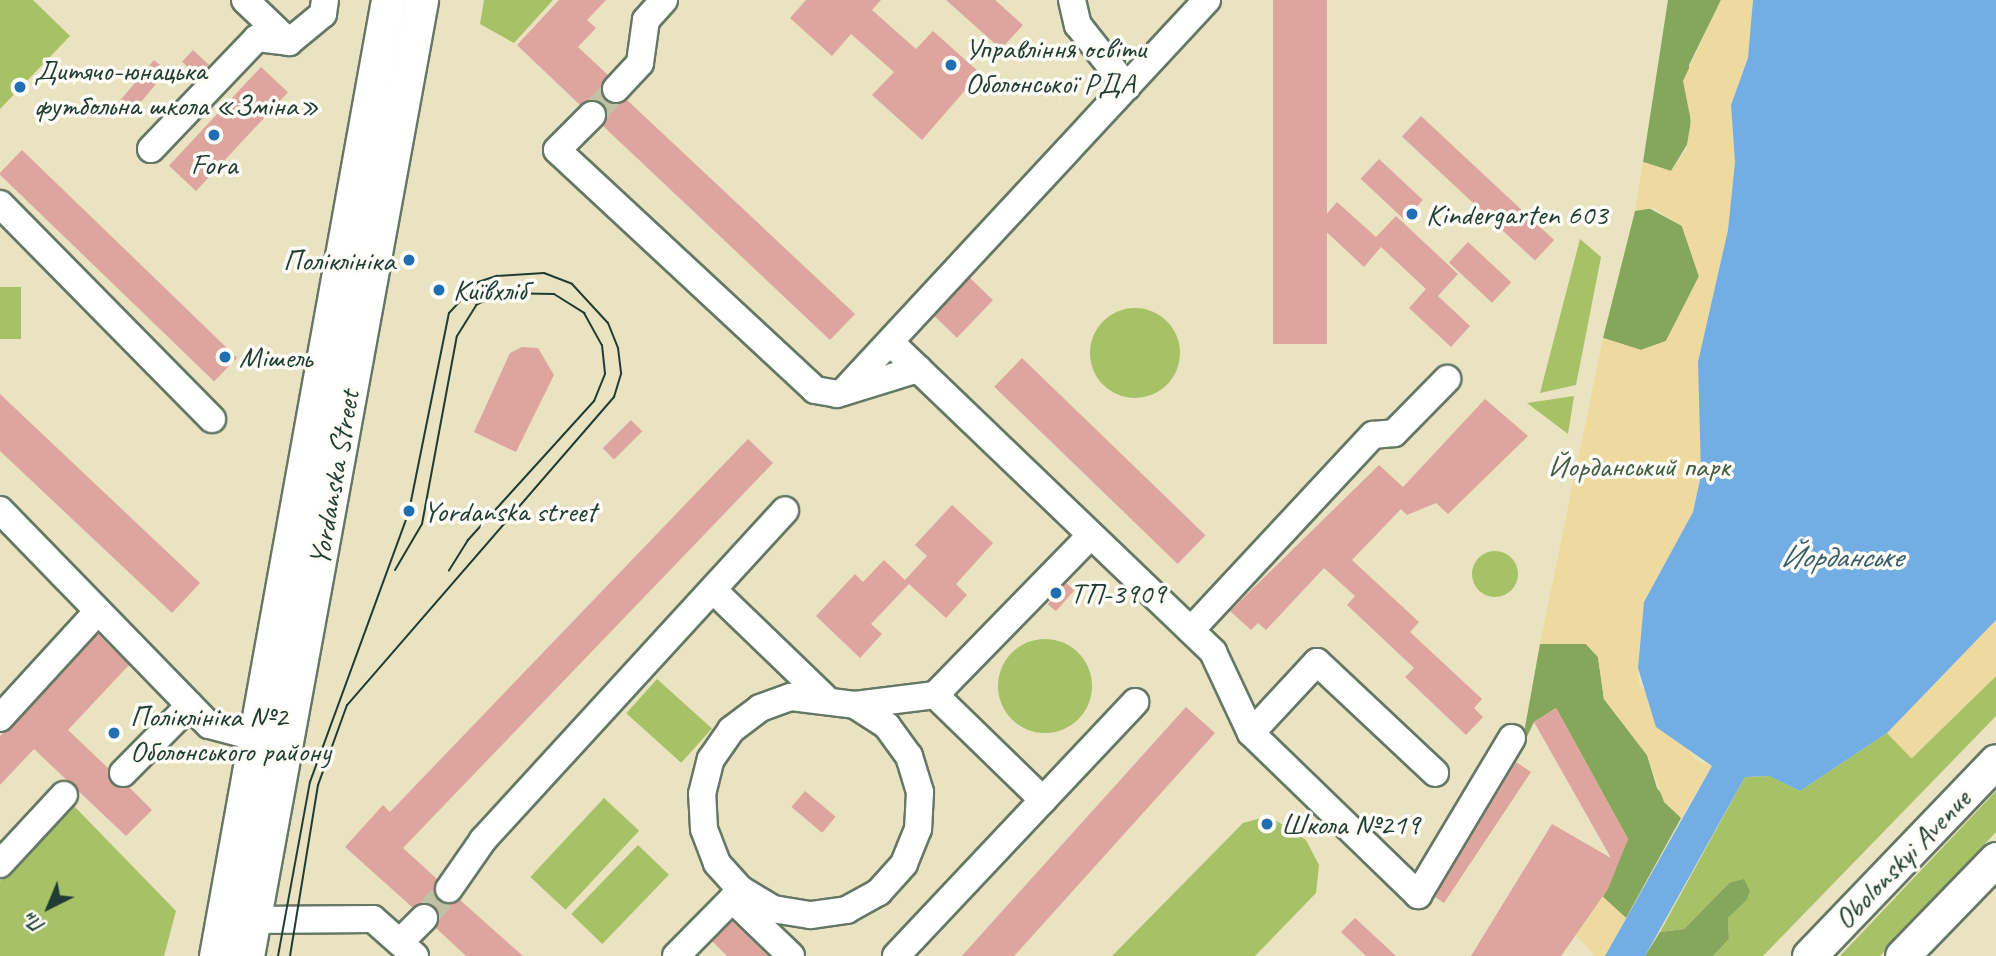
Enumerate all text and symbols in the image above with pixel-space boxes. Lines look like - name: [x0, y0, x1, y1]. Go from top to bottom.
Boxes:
- place label: Управління освіти Оболонської РДА: [965, 30, 1144, 100]
- place label: Дитячо-юнацька футбольна школа «Зміна»: [34, 52, 319, 122]
- marker: Управління освіти Оболонської РДА: [943, 57, 959, 73]
- marker: Дитячо-юнацька футбольна школа «Зміна»: [12, 79, 28, 95]
- marker: Fora: [206, 127, 222, 143]
- place label: Fora: [191, 146, 237, 182]
- place label: Kindergarten 603: [1426, 196, 1607, 232]
- marker: Kindergarten 603: [1404, 206, 1420, 222]
- place label: Поліклініка: [283, 242, 395, 278]
- marker: Поліклініка: [401, 252, 417, 268]
- place label: Київхліб: [453, 272, 527, 308]
- marker: Київхліб: [431, 282, 447, 298]
- place label: Мішель: [239, 339, 312, 375]
- marker: Мішель: [217, 349, 233, 365]
- street label: Yordanska Street: [301, 387, 367, 569]
- park label: Йорданський парк: [1548, 448, 1730, 484]
- place label: Yordanska street: [423, 493, 596, 529]
- marker: Yordanska street: [401, 503, 417, 519]
- water label: Йорданське: [1780, 538, 1902, 576]
- place label: ТП-3909: [1070, 575, 1166, 611]
- marker: ТП-3909: [1048, 585, 1064, 601]
- place label: Поліклініка №2 Оболонського району: [130, 698, 332, 768]
- marker: Поліклініка №2 Оболонського району: [104, 723, 124, 743]
- street label: Obolonskyi Avenue: [1826, 781, 1978, 937]
- place label: Школа №219: [1281, 806, 1420, 842]
- marker: Школа №219: [1259, 816, 1275, 832]
- north arrow: [14, 872, 84, 942]
- text: Пн: [19, 907, 50, 938]

